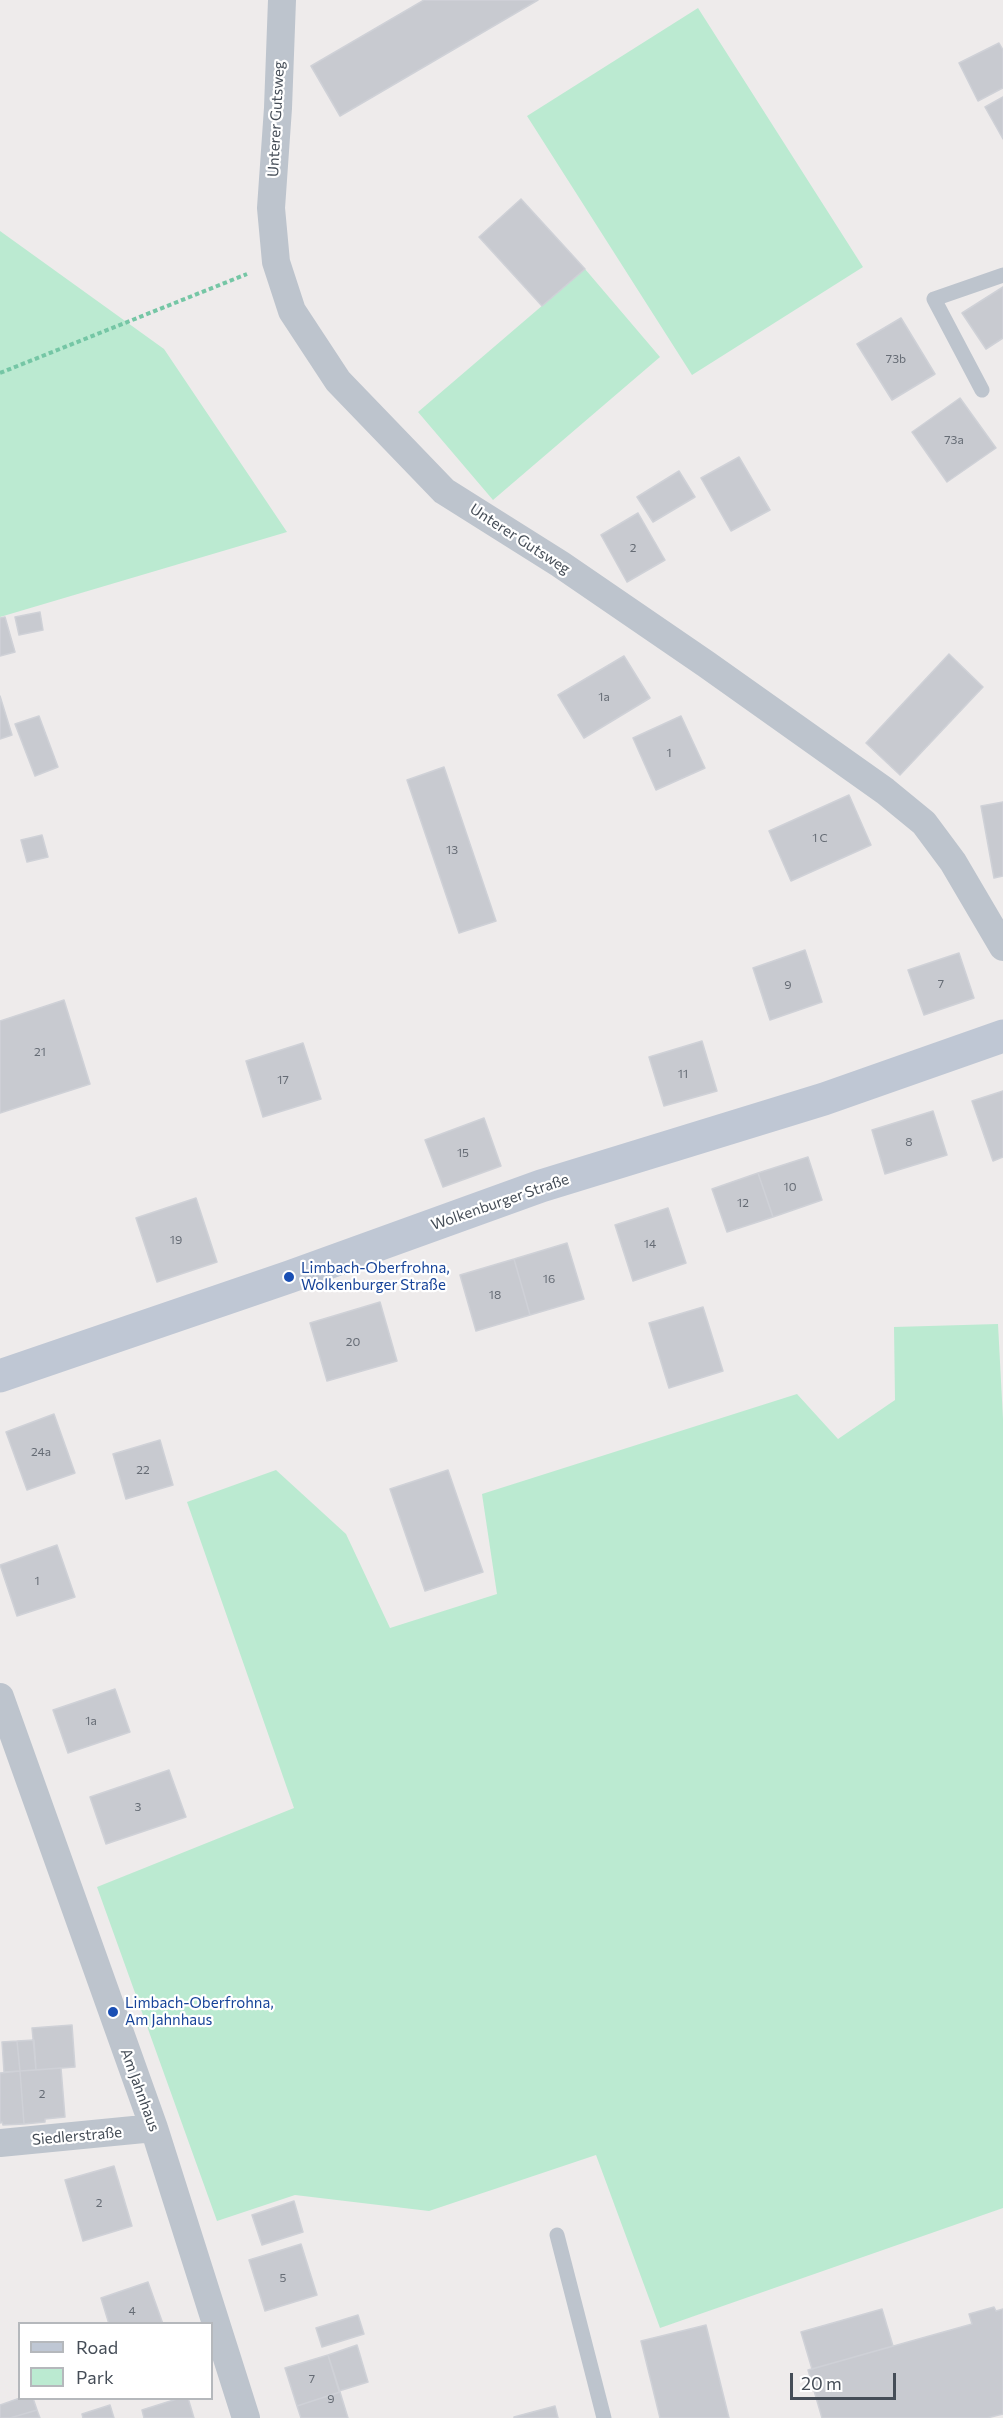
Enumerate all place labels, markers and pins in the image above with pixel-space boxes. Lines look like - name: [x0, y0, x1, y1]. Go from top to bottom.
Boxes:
- place label: Limbach-Oberfrohna, Wolkenburger Straße: [301, 1259, 450, 1294]
- marker: Limbach-Oberfrohna, Wolkenburger Straße: [282, 1270, 296, 1284]
- place label: Limbach-Oberfrohna, Am Jahnhaus: [125, 1994, 274, 2029]
- marker: Limbach-Oberfrohna, Am Jahnhaus: [106, 2005, 120, 2019]

